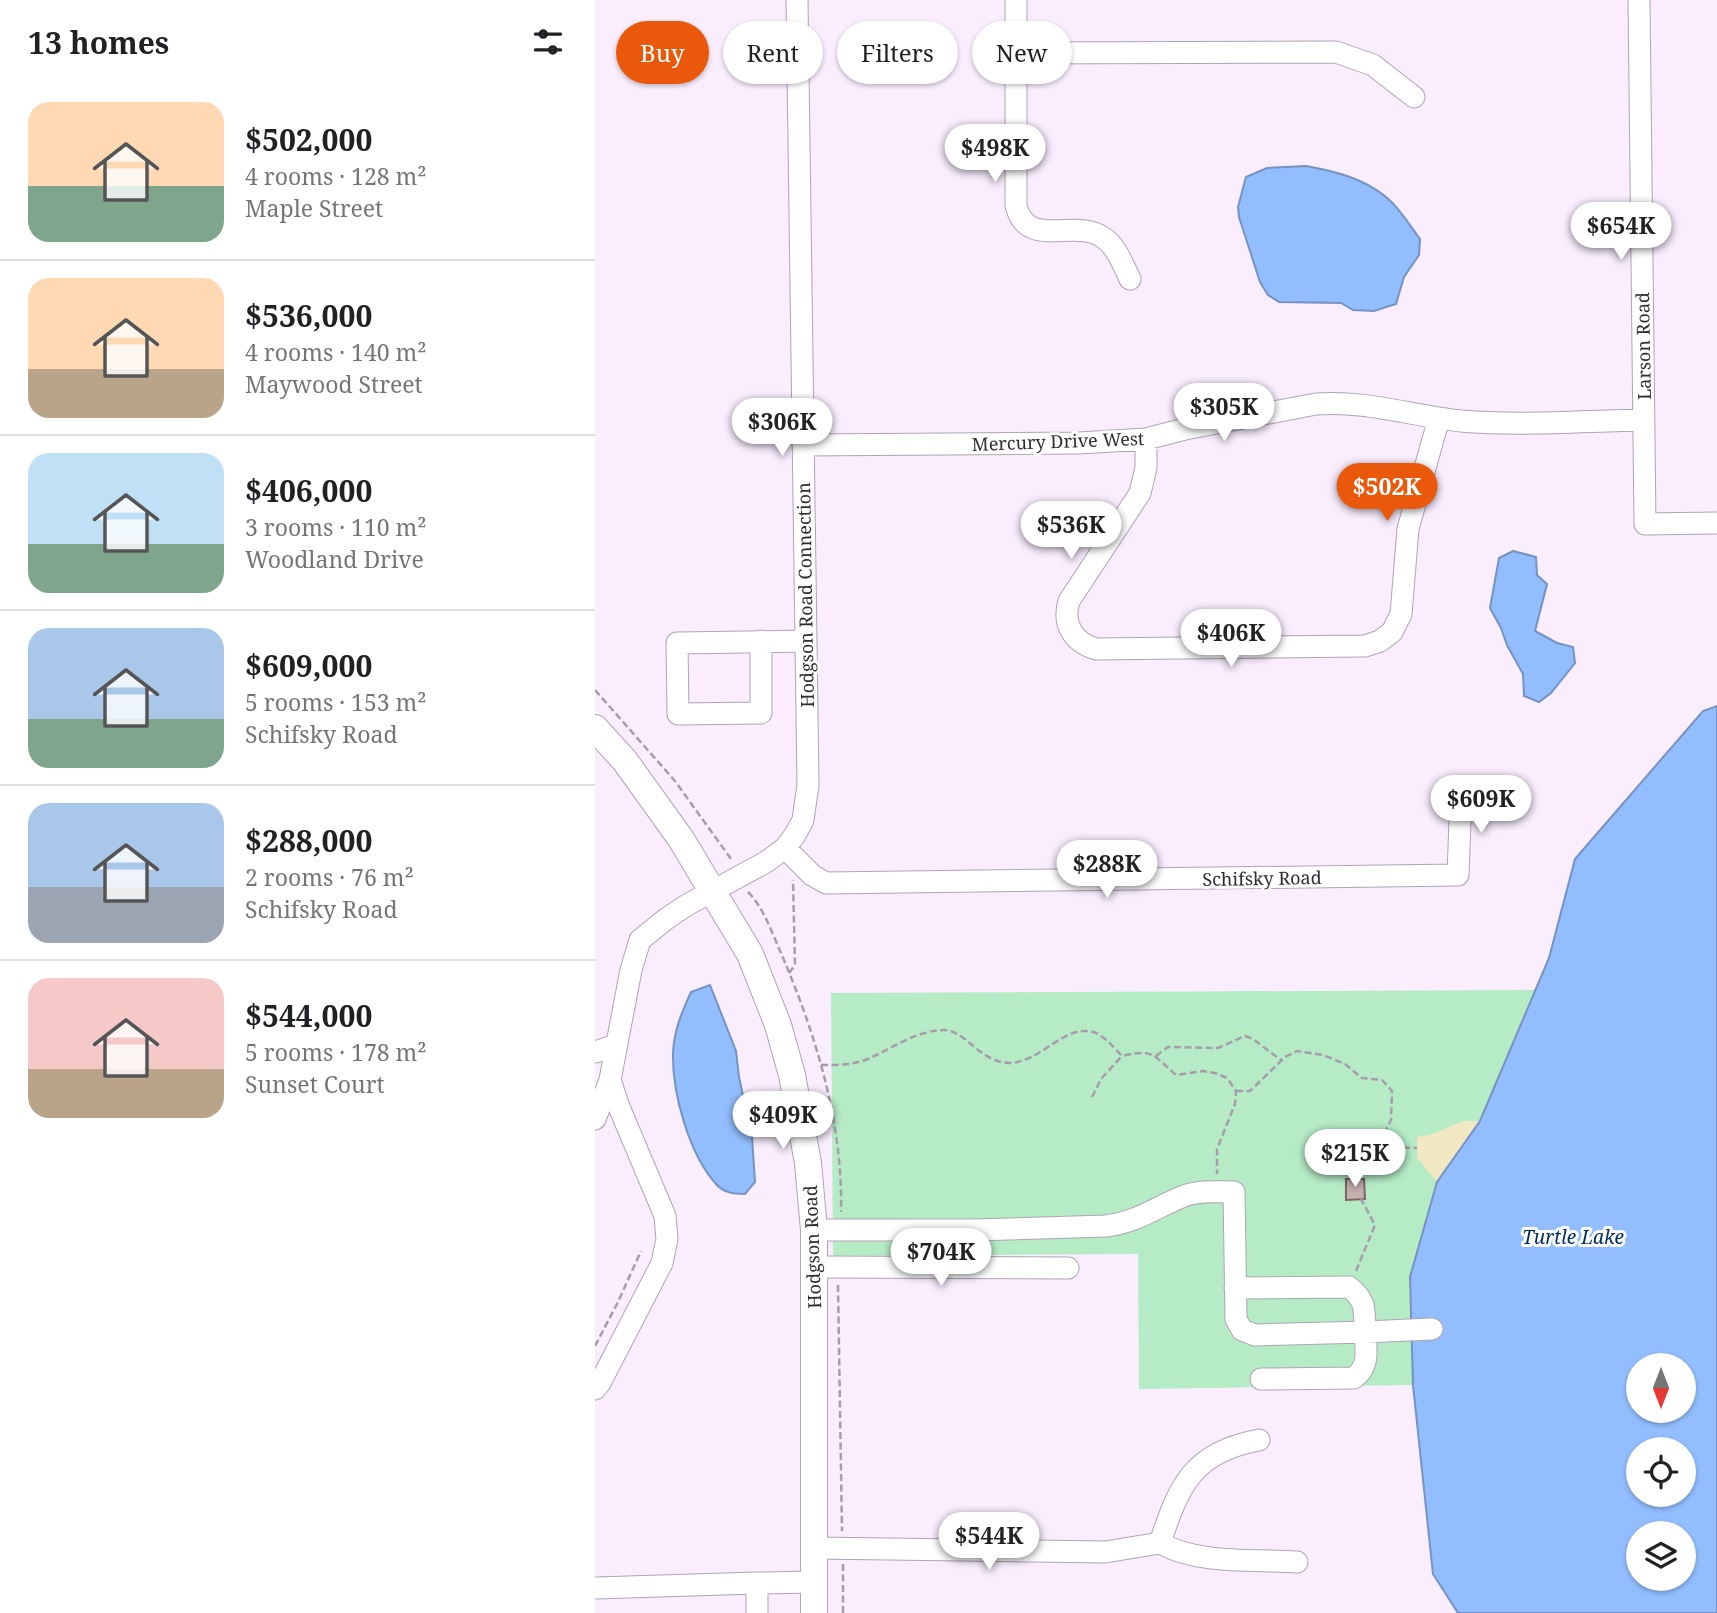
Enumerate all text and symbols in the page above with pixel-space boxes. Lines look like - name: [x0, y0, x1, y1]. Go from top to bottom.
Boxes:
- chip: Buy: [616, 21, 709, 84]
- chip: Rent: [723, 21, 823, 84]
- chip: Filters: [837, 21, 958, 84]
- chip: New: [972, 21, 1072, 84]
- text: 13 homes: [28, 22, 169, 63]
- icon: filters: [529, 23, 567, 61]
- text: $502,000: [245, 119, 372, 160]
- pin: $498K: [946, 124, 1044, 184]
- icon: home: [84, 130, 168, 214]
- text: $498K: [961, 131, 1029, 163]
- text: 4 rooms · 128 m²: [245, 160, 427, 192]
- text: Maple Street: [245, 192, 383, 224]
- pin: $654K: [1572, 202, 1670, 262]
- text: $654K: [1587, 209, 1655, 241]
- street label: Larson Road: [1630, 292, 1656, 400]
- text: $536,000: [245, 295, 372, 336]
- icon: home: [84, 306, 168, 390]
- text: 4 rooms · 140 m²: [245, 336, 427, 368]
- text: Maywood Street: [245, 368, 423, 400]
- pin: $305K: [1175, 384, 1273, 443]
- text: $305K: [1190, 390, 1258, 422]
- pin: $306K: [733, 398, 831, 458]
- text: $306K: [748, 405, 816, 437]
- street label: Mercury Drive West: [971, 426, 1145, 456]
- pin: $502K: [1338, 463, 1436, 523]
- text: $406,000: [245, 470, 372, 511]
- text: $502K: [1353, 470, 1421, 502]
- icon: home: [84, 481, 168, 565]
- street label: Hodgson Road Connection: [791, 482, 819, 708]
- pin: $536K: [1022, 502, 1120, 561]
- text: $536K: [1037, 508, 1105, 540]
- text: 3 rooms · 110 m²: [245, 511, 427, 543]
- text: Woodland Drive: [245, 543, 424, 575]
- pin: $406K: [1182, 610, 1280, 669]
- text: $406K: [1197, 616, 1265, 648]
- text: $609,000: [245, 645, 372, 686]
- icon: home: [84, 656, 168, 740]
- text: 5 rooms · 153 m²: [245, 686, 427, 718]
- text: Schifsky Road: [245, 718, 398, 750]
- pin: $609K: [1432, 776, 1530, 835]
- text: $609K: [1447, 782, 1515, 814]
- text: $288,000: [245, 820, 372, 861]
- icon: home: [84, 831, 168, 915]
- pin: $288K: [1058, 841, 1156, 900]
- text: $288K: [1073, 847, 1141, 879]
- text: 2 rooms · 76 m²: [245, 861, 414, 893]
- street label: Schifsky Road: [1202, 865, 1322, 891]
- text: Schifsky Road: [245, 893, 398, 925]
- text: $544,000: [245, 995, 372, 1036]
- icon: home: [84, 1006, 168, 1090]
- text: 5 rooms · 178 m²: [245, 1036, 427, 1068]
- text: Sunset Court: [245, 1068, 385, 1100]
- pin: $409K: [734, 1092, 832, 1151]
- text: $409K: [749, 1098, 817, 1130]
- pin: $215K: [1306, 1130, 1404, 1189]
- text: $215K: [1321, 1136, 1389, 1168]
- street label: Hodgson Road: [798, 1185, 826, 1309]
- water label: Turtle Lake: [1522, 1224, 1624, 1250]
- pin: $704K: [892, 1228, 990, 1288]
- text: $704K: [907, 1235, 975, 1267]
- north arrow: [1626, 1353, 1696, 1423]
- map controls: [1626, 1353, 1696, 1591]
- button: locate: [1626, 1437, 1696, 1507]
- pin: $544K: [940, 1512, 1038, 1572]
- text: $544K: [955, 1519, 1023, 1551]
- button: layers: [1626, 1521, 1696, 1591]

